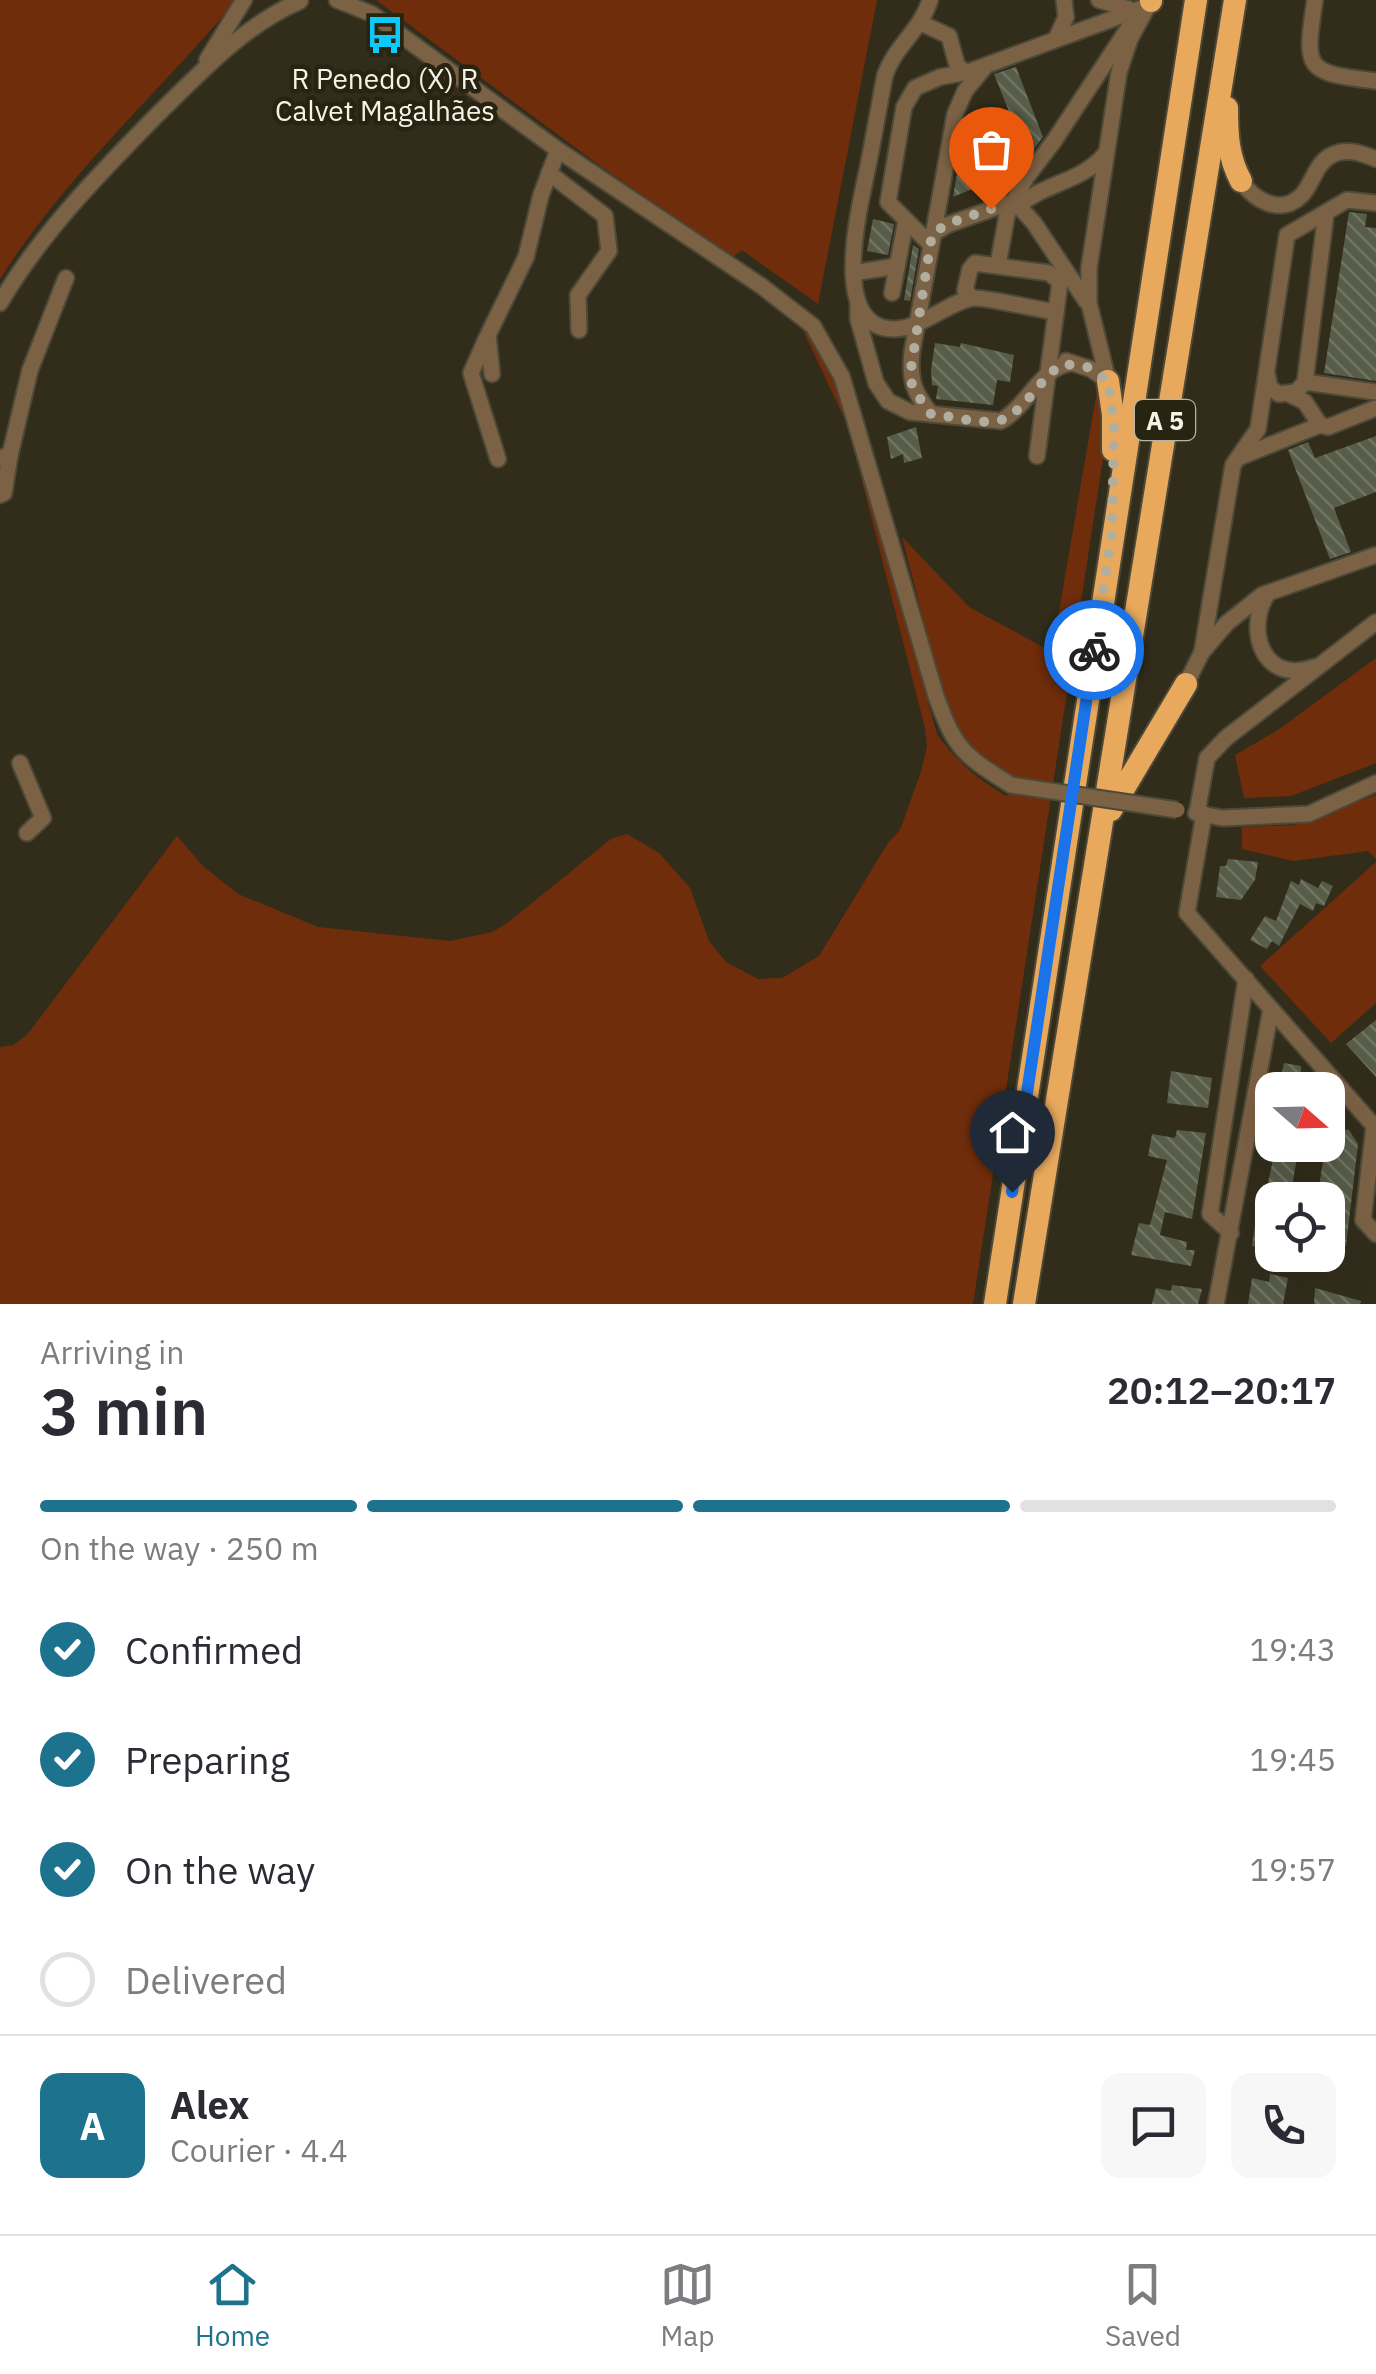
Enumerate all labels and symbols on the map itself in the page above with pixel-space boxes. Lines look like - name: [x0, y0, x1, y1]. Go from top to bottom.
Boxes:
- bus stop icon: R Penedo (X) R Calvet Magalhães: [364, 14, 406, 56]
- place label: R Penedo (X) R Calvet Magalhães: [275, 60, 495, 129]
- pin: [949, 107, 1034, 210]
- road number: A 5: [1135, 400, 1195, 440]
- courier: [1044, 600, 1144, 700]
- north arrow: [1255, 1072, 1345, 1162]
- pin: [970, 1090, 1055, 1193]

